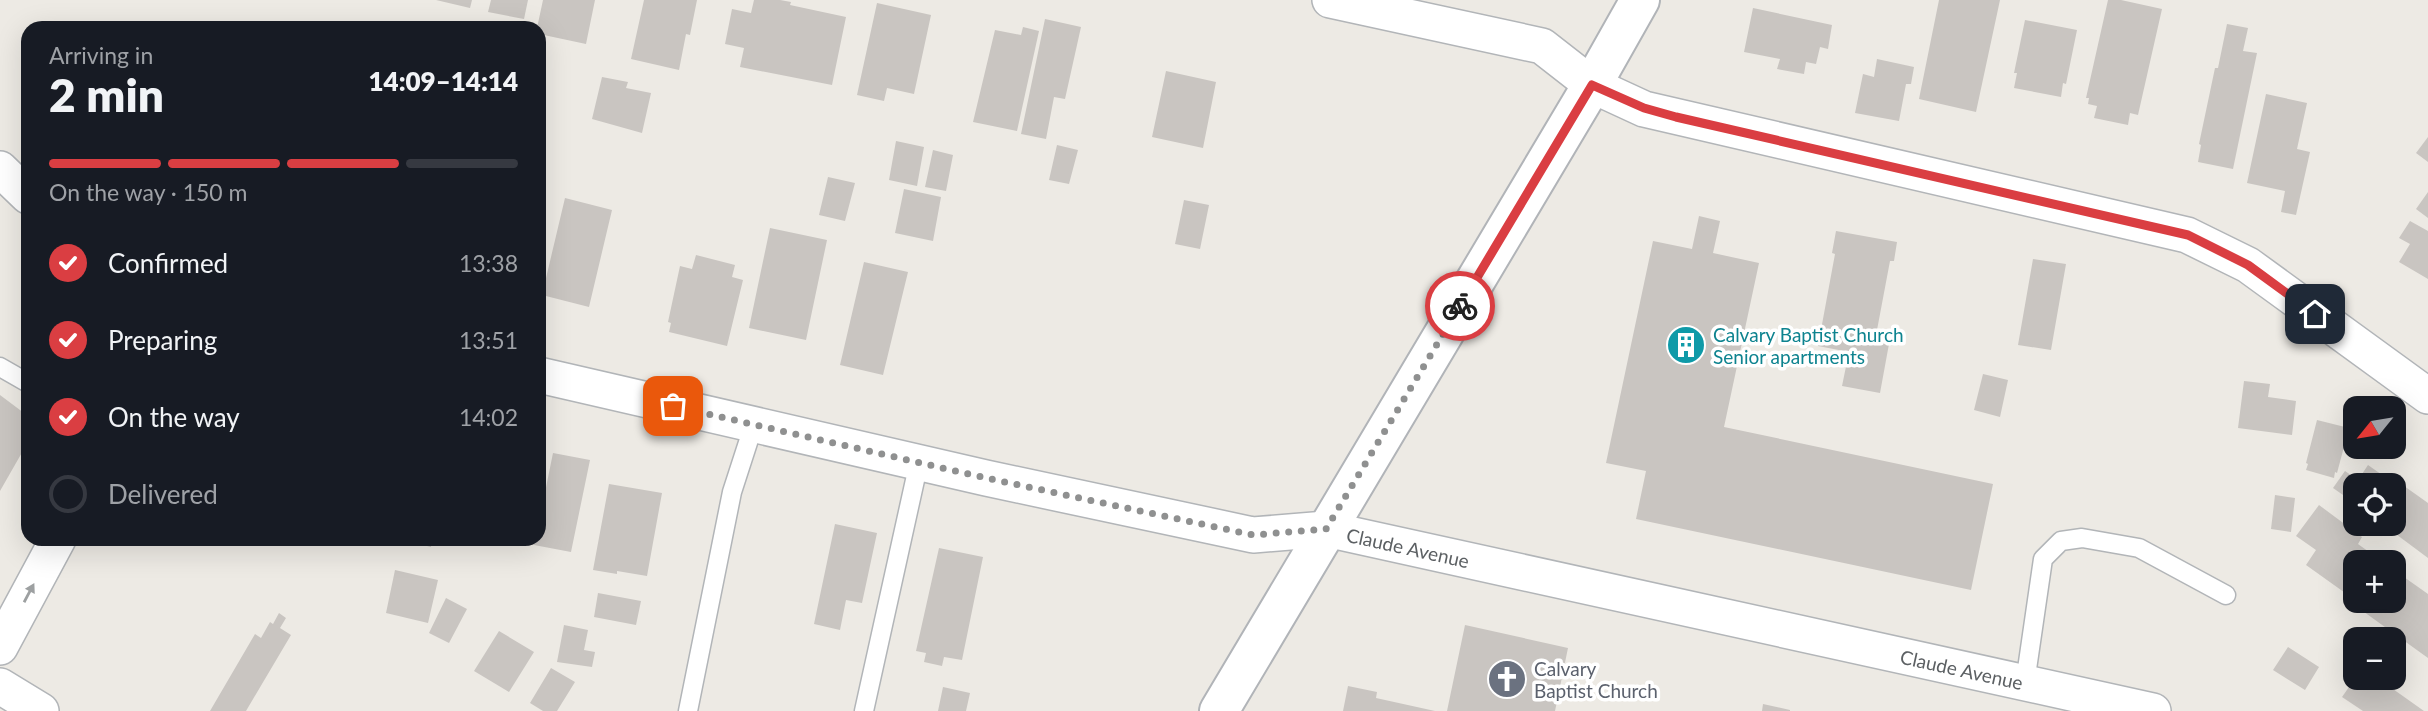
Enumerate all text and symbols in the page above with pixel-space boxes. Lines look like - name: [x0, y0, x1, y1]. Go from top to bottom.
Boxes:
- text: Arriving in: [49, 41, 153, 69]
- text: 14:09–14:14: [368, 65, 518, 97]
- text: 2 min: [49, 67, 164, 122]
- text: On the way · 150 m: [49, 178, 248, 206]
- icon: check: [49, 244, 87, 282]
- text: Confirmed: [108, 247, 228, 279]
- text: 13:38: [459, 249, 518, 277]
- courier: [1425, 271, 1495, 341]
- pin: [2285, 284, 2345, 344]
- icon: bike: [1441, 287, 1479, 325]
- icon: home: [2296, 295, 2334, 333]
- icon: check: [49, 321, 87, 359]
- place label: Calvary Baptist Church Senior apartments: [1713, 323, 1904, 368]
- text: Preparing: [108, 324, 217, 356]
- building icon: Calvary Baptist Church Senior apartments: [1665, 324, 1707, 366]
- text: 13:51: [459, 326, 518, 354]
- pin: [643, 376, 703, 436]
- icon: bag: [654, 387, 692, 425]
- north arrow: [2343, 396, 2406, 458]
- map controls: [2343, 396, 2406, 690]
- icon: check: [49, 398, 87, 436]
- text: On the way: [108, 401, 240, 433]
- text: 14:02: [459, 403, 518, 431]
- button: locate: [2343, 473, 2406, 536]
- text: Delivered: [108, 478, 218, 510]
- street label: Claude Avenue: [1344, 522, 1472, 572]
- button: +: [2343, 550, 2406, 613]
- one-way arrow: [23, 583, 35, 603]
- button: −: [2343, 627, 2406, 690]
- street label: Claude Avenue: [1898, 644, 2025, 694]
- place label: Calvary Baptist Church: [1534, 657, 1658, 702]
- church icon: Calvary Baptist Church: [1486, 658, 1528, 700]

